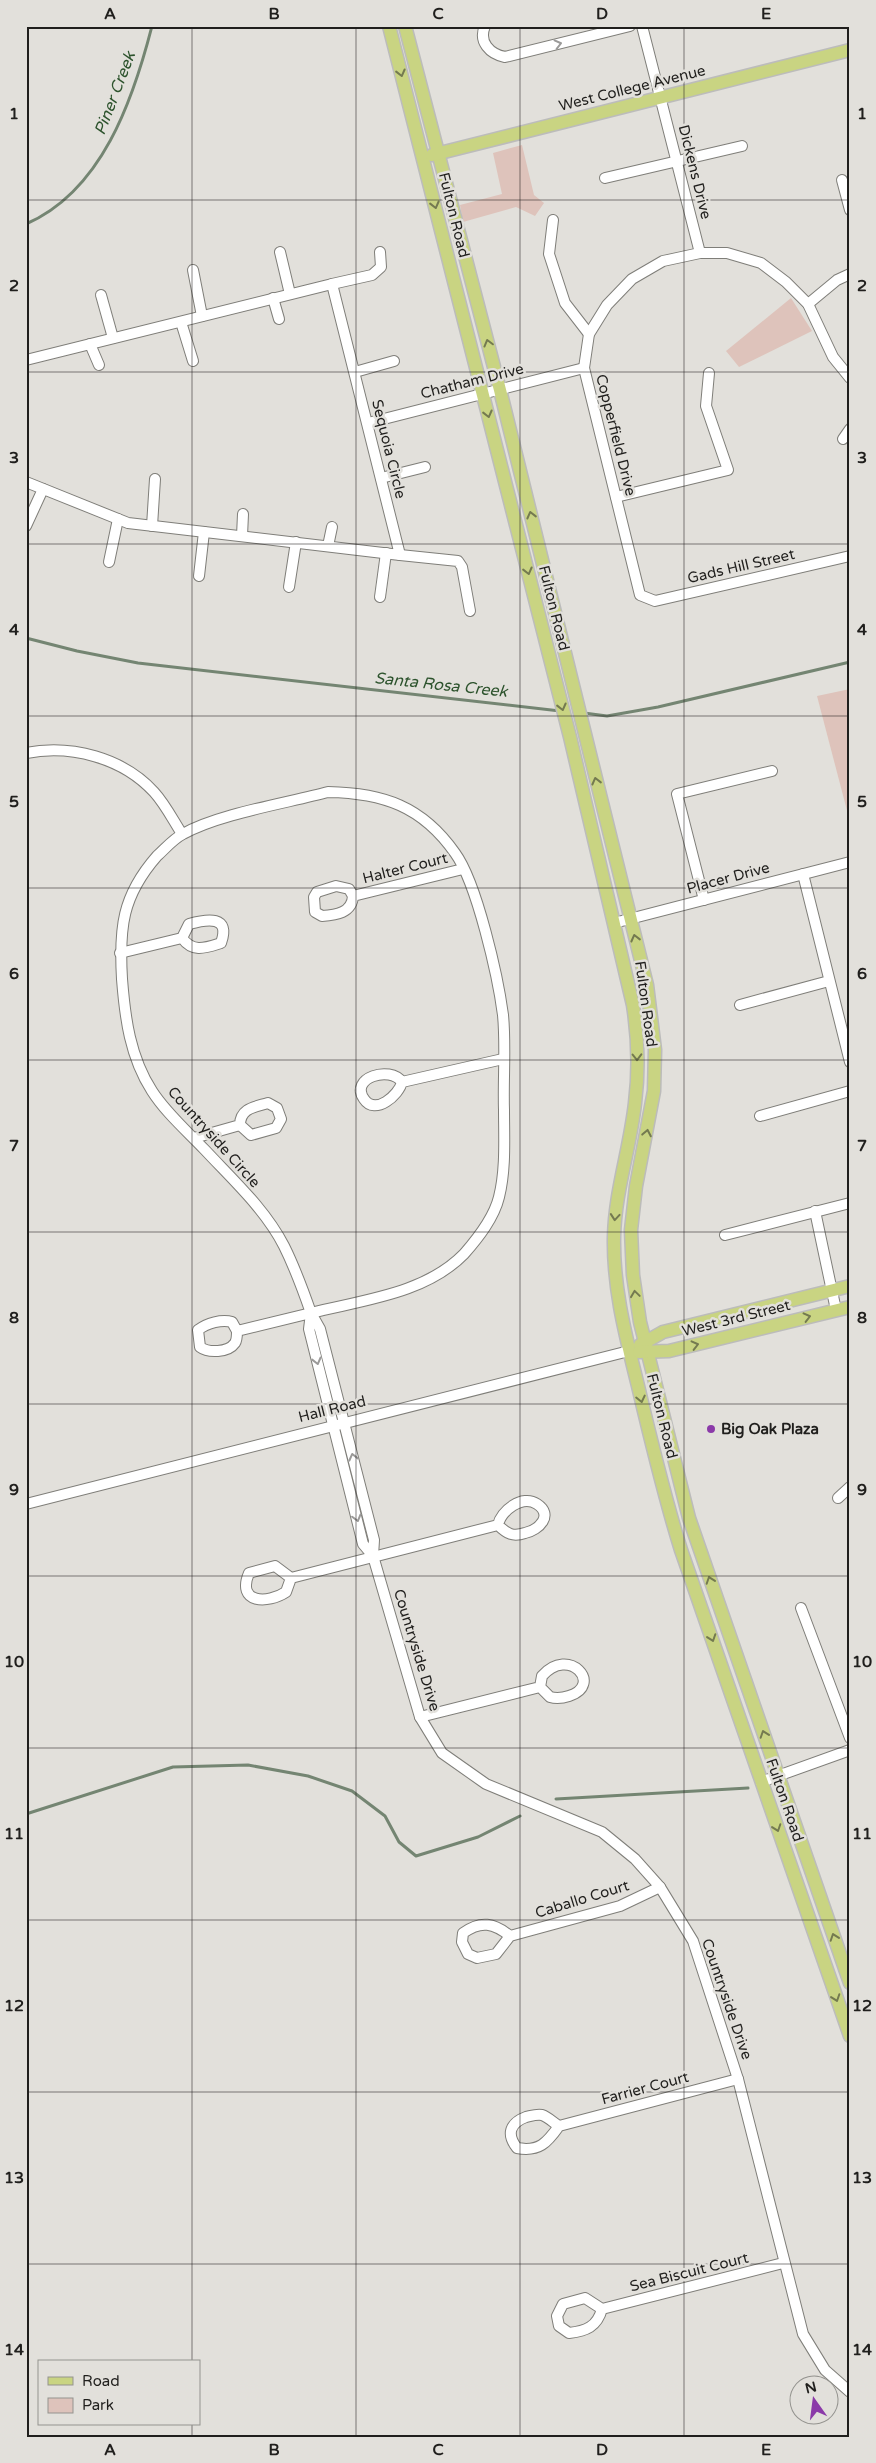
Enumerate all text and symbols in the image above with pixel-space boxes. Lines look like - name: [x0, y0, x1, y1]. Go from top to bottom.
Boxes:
- text: A: [104, 4, 116, 24]
- text: B: [268, 4, 280, 24]
- text: C: [432, 4, 444, 24]
- text: D: [596, 4, 608, 24]
- text: E: [761, 4, 771, 24]
- one-way arrow: [554, 39, 563, 50]
- water label: Piner Creek: [90, 48, 140, 138]
- street label: West College Avenue: [557, 61, 707, 115]
- one-way arrow: [395, 69, 406, 78]
- text: 1: [9, 104, 19, 124]
- text: 1: [857, 104, 867, 124]
- street label: Dickens Drive: [675, 123, 715, 221]
- street label: Fulton Road: [435, 171, 473, 259]
- one-way arrow: [429, 201, 440, 210]
- text: 2: [9, 276, 19, 296]
- text: 2: [857, 276, 867, 296]
- one-way arrow: [483, 338, 494, 347]
- street label: Chatham Drive: [419, 359, 525, 403]
- street label: Copperfield Drive: [592, 372, 640, 498]
- street label: Sequoia Circle: [368, 398, 410, 500]
- one-way arrow: [482, 409, 493, 418]
- text: 3: [9, 448, 19, 468]
- text: 3: [857, 448, 867, 468]
- one-way arrow: [526, 510, 537, 519]
- street label: Gads Hill Street: [686, 545, 797, 587]
- street label: Fulton Road: [535, 564, 573, 652]
- one-way arrow: [522, 567, 533, 576]
- text: 4: [9, 620, 19, 640]
- text: 4: [857, 620, 867, 640]
- water label: Santa Rosa Creek: [374, 668, 510, 702]
- one-way arrow: [556, 702, 567, 711]
- one-way arrow: [591, 777, 601, 785]
- text: 5: [9, 792, 19, 812]
- text: 5: [857, 792, 867, 812]
- street label: Halter Court: [361, 849, 450, 887]
- street label: Placer Drive: [685, 858, 771, 898]
- one-way arrow: [631, 935, 641, 943]
- street label: Fulton Road: [631, 960, 661, 1048]
- text: 6: [9, 964, 19, 984]
- text: 6: [857, 964, 867, 984]
- one-way arrow: [632, 1054, 642, 1061]
- street label: Countryside Circle: [164, 1083, 264, 1191]
- one-way arrow: [641, 1129, 652, 1138]
- text: 7: [9, 1136, 19, 1156]
- text: 7: [857, 1136, 867, 1156]
- one-way arrow: [610, 1214, 621, 1222]
- one-way arrow: [630, 1290, 641, 1298]
- street label: West 3rd Street: [680, 1296, 792, 1340]
- text: 8: [9, 1308, 19, 1328]
- text: 8: [857, 1308, 867, 1328]
- one-way arrow: [803, 1312, 812, 1323]
- one-way arrow: [691, 1340, 700, 1351]
- one-way arrow: [311, 1356, 321, 1364]
- street label: Fulton Road: [643, 1372, 681, 1460]
- street label: Hall Road: [296, 1392, 368, 1426]
- one-way arrow: [635, 1394, 646, 1403]
- place label: Big Oak Plaza: [721, 1420, 819, 1439]
- marker: Big Oak Plaza: [705, 1423, 717, 1435]
- one-way arrow: [349, 1454, 359, 1462]
- text: 9: [9, 1480, 19, 1500]
- text: 9: [857, 1480, 867, 1500]
- one-way arrow: [351, 1513, 361, 1522]
- one-way arrow: [706, 1576, 716, 1585]
- street label: Countryside Drive: [390, 1587, 444, 1713]
- one-way arrow: [706, 1633, 716, 1642]
- text: 10: [4, 1652, 24, 1672]
- text: 10: [852, 1652, 872, 1672]
- one-way arrow: [759, 1730, 769, 1738]
- street label: Fulton Road: [762, 1756, 808, 1844]
- one-way arrow: [771, 1823, 781, 1831]
- text: 11: [4, 1824, 24, 1844]
- text: 11: [852, 1824, 872, 1844]
- street label: Caballo Court: [533, 1876, 631, 1922]
- one-way arrow: [830, 1933, 840, 1942]
- street label: Countryside Drive: [698, 1936, 756, 2062]
- one-way arrow: [831, 1993, 841, 2001]
- text: 12: [4, 1996, 24, 2016]
- text: 12: [852, 1996, 872, 2016]
- street label: Farrier Court: [599, 2068, 691, 2108]
- text: 13: [4, 2168, 24, 2188]
- text: 13: [852, 2168, 872, 2188]
- street label: Sea Biscuit Court: [628, 2248, 750, 2295]
- text: 14: [4, 2340, 24, 2360]
- text: 14: [852, 2340, 872, 2360]
- legend: [38, 2360, 200, 2426]
- text: Road: [82, 2372, 120, 2390]
- north arrow: [788, 2376, 838, 2426]
- text: N: [803, 2378, 818, 2397]
- text: Park: [82, 2396, 114, 2414]
- text: A: [104, 2440, 116, 2460]
- text: B: [268, 2440, 280, 2460]
- text: C: [432, 2440, 444, 2460]
- text: D: [596, 2440, 608, 2460]
- text: E: [761, 2440, 771, 2460]

